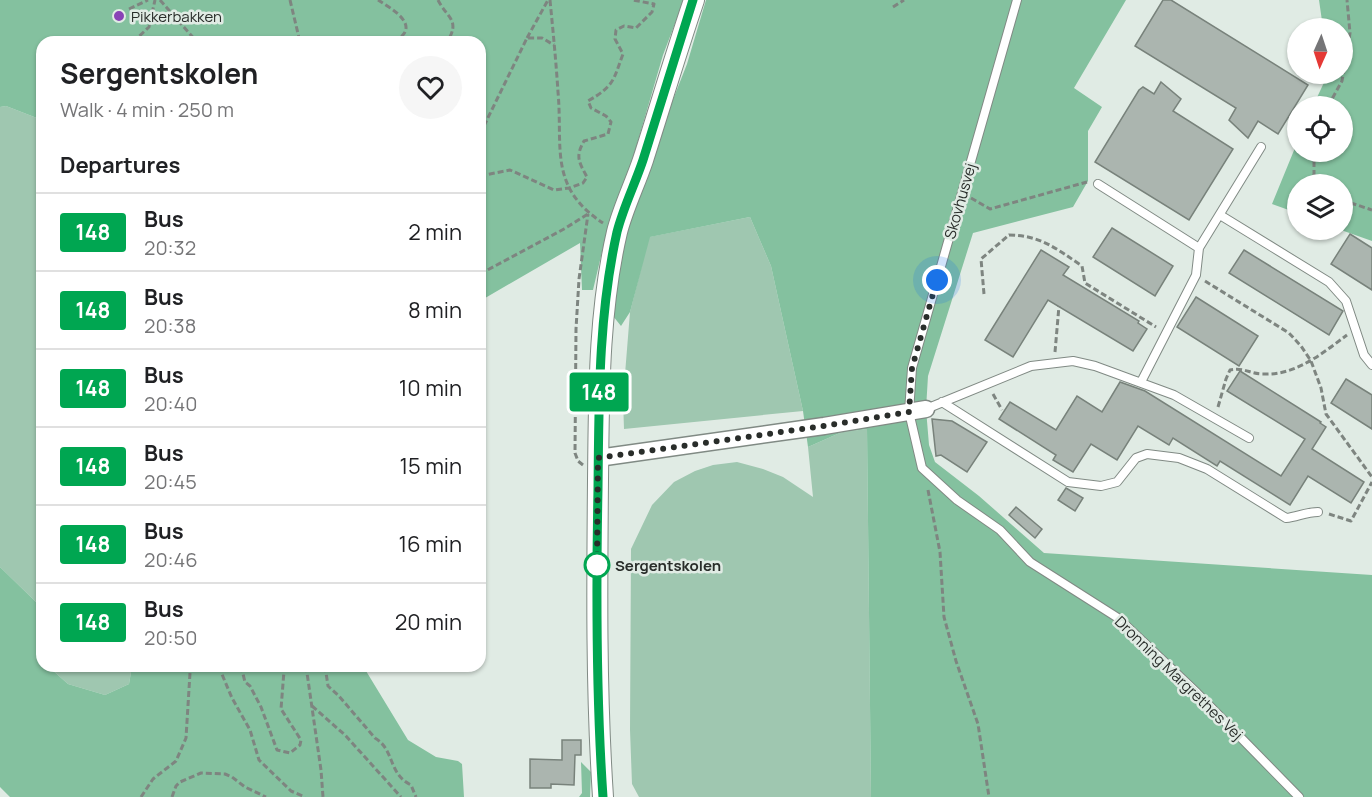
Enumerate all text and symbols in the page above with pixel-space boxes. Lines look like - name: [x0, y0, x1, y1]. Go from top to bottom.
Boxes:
- place label: Pikkerbakken: [131, 6, 222, 27]
- marker: Pikkerbakken: [112, 9, 126, 23]
- north arrow: [1287, 18, 1353, 84]
- map controls: [1287, 18, 1353, 240]
- text: Sergentskolen: [60, 54, 258, 92]
- button: heart: [399, 56, 462, 119]
- text: Walk · 4 min · 250 m: [60, 96, 234, 123]
- button: locate: [1287, 96, 1353, 162]
- text: Departures: [60, 150, 180, 180]
- street label: Skovhusvej: [939, 161, 981, 241]
- button: layers: [1287, 174, 1353, 240]
- text: Bus: [144, 204, 184, 234]
- text: 2 min: [408, 217, 462, 247]
- text: 148: [76, 218, 110, 246]
- text: 20:32: [144, 234, 196, 261]
- your location: [922, 265, 952, 295]
- text: Bus: [144, 282, 184, 312]
- text: 8 min: [408, 295, 462, 325]
- text: 148: [76, 296, 110, 324]
- text: 20:38: [144, 312, 196, 339]
- text: Bus: [144, 360, 184, 390]
- line badge: 148: [564, 372, 634, 412]
- text: 10 min: [399, 373, 462, 403]
- text: 148: [76, 374, 110, 402]
- text: 148: [582, 378, 616, 406]
- text: 20:40: [144, 390, 198, 417]
- text: Bus: [144, 438, 184, 468]
- text: 15 min: [399, 451, 462, 481]
- text: 148: [76, 452, 110, 480]
- text: 20:45: [144, 468, 197, 495]
- text: Bus: [144, 516, 184, 546]
- text: 16 min: [399, 529, 462, 559]
- text: 148: [76, 530, 110, 558]
- text: 20:46: [144, 546, 198, 573]
- marker: Sergentskolen: [584, 552, 610, 578]
- place label: Sergentskolen: [615, 555, 721, 576]
- text: Bus: [144, 594, 184, 624]
- text: 20 min: [395, 607, 462, 637]
- text: 148: [76, 608, 110, 636]
- street label: Dronning Margrethes Vej: [1110, 611, 1248, 745]
- text: 20:50: [144, 624, 197, 651]

